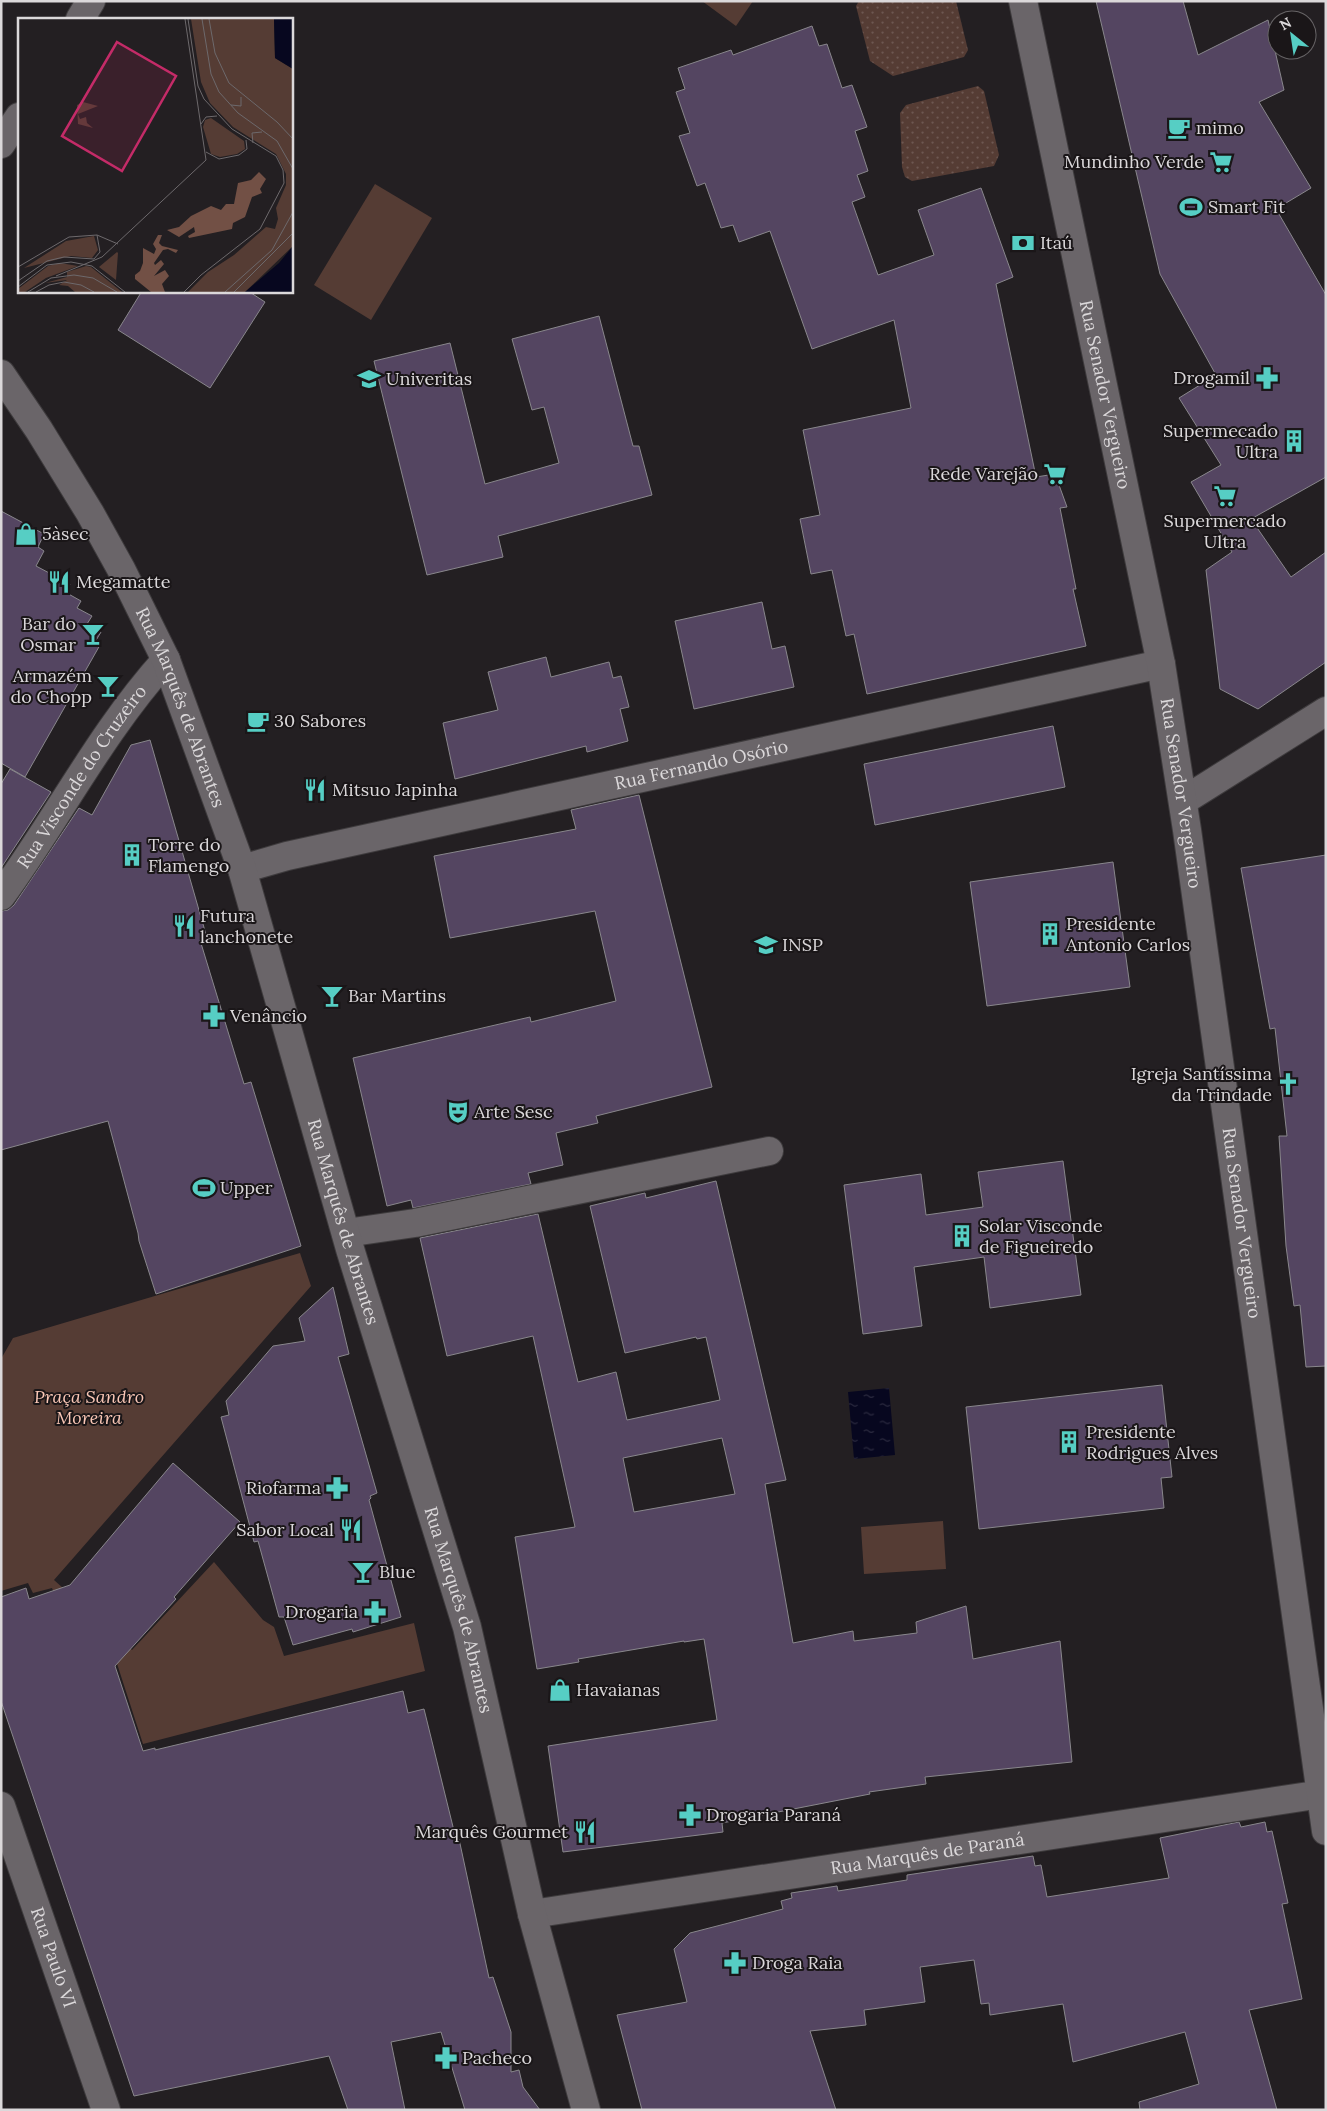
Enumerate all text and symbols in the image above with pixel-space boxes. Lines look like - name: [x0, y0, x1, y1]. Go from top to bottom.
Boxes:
- north arrow: [1267, 10, 1317, 60]
- text: N: [1276, 13, 1295, 34]
- inset map: [18, 18, 292, 292]
- cafe icon: mimo: [1166, 115, 1192, 141]
- place label: mimo: [1196, 116, 1244, 139]
- supermarket icon: Mundinho Verde: [1208, 149, 1234, 175]
- place label: Mundinho Verde: [1064, 150, 1204, 173]
- sports icon: Smart Fit: [1178, 194, 1204, 220]
- place label: Smart Fit: [1208, 195, 1285, 218]
- bank icon: Itaú: [1010, 230, 1036, 256]
- place label: Itaú: [1040, 231, 1073, 254]
- street label: Rua Senador Vergueiro: [1075, 298, 1136, 491]
- pharmacy icon: Drogamil: [1254, 365, 1280, 391]
- school or university icon: Univeritas: [356, 366, 382, 392]
- place label: Drogamil: [1173, 366, 1250, 389]
- place label: Univeritas: [386, 367, 472, 390]
- place label: Supermecado Ultra: [1163, 419, 1278, 463]
- building icon: Supermecado Ultra: [1281, 428, 1307, 454]
- supermarket icon: Rede Varejão: [1042, 461, 1068, 487]
- place label: Rede Varejão: [929, 462, 1038, 485]
- supermarket icon: Supermercado Ultra: [1212, 483, 1238, 509]
- place label: Supermercado Ultra: [1164, 509, 1286, 553]
- shop icon: 5àsec: [13, 521, 39, 547]
- place label: 5àsec: [42, 522, 89, 545]
- restaurant icon: Megamatte: [46, 569, 72, 595]
- place label: Megamatte: [76, 570, 171, 593]
- street label: Rua Marquês de Abrantes: [131, 603, 231, 810]
- place label: Bar do Osmar: [20, 612, 76, 656]
- bar icon: Bar do Osmar: [80, 621, 106, 647]
- place label: Armazém do Chopp: [11, 664, 92, 708]
- bar icon: Armazém do Chopp: [95, 673, 121, 699]
- street label: Rua Visconde do Cruzeiro: [12, 680, 151, 873]
- street label: Rua Senador Vergueiro: [1155, 696, 1207, 890]
- cafe icon: 30 Sabores: [245, 708, 271, 734]
- place label: 30 Sabores: [274, 709, 366, 732]
- street label: Rua Fernando Osório: [612, 734, 790, 795]
- restaurant icon: Mitsuo Japinha: [302, 777, 328, 803]
- place label: Mitsuo Japinha: [332, 778, 458, 801]
- place label: Torre do Flamengo: [148, 833, 229, 877]
- building icon: Torre do Flamengo: [119, 842, 145, 868]
- place label: Futura lanchonete: [200, 904, 294, 948]
- place label: Presidente Antonio Carlos: [1065, 912, 1190, 956]
- restaurant icon: Futura lanchonete: [171, 913, 197, 939]
- building icon: Presidente Antonio Carlos: [1037, 921, 1063, 947]
- school or university icon: INSP: [753, 932, 779, 958]
- place label: INSP: [782, 933, 823, 956]
- bar icon: Bar Martins: [319, 983, 345, 1009]
- place label: Bar Martins: [348, 984, 446, 1007]
- pharmacy icon: Venâncio: [201, 1003, 227, 1029]
- place label: Venâncio: [229, 1004, 307, 1027]
- place label: Igreja Santíssima da Trindade: [1131, 1062, 1272, 1106]
- church icon: Igreja Santíssima da Trindade: [1275, 1071, 1301, 1097]
- theatre icon: Arte Sesc: [445, 1099, 471, 1125]
- place label: Arte Sesc: [473, 1100, 553, 1123]
- street label: Rua Marquês de Abrantes: [303, 1116, 385, 1327]
- street label: Rua Senador Vergueiro: [1217, 1126, 1267, 1320]
- sports icon: Upper: [191, 1175, 217, 1201]
- place label: Upper: [220, 1176, 273, 1199]
- place label: Solar Visconde de Figueiredo: [979, 1214, 1103, 1258]
- building icon: Solar Visconde de Figueiredo: [949, 1223, 975, 1249]
- park label: Praça Sandro Moreira: [34, 1385, 144, 1429]
- place label: Presidente Rodrigues Alves: [1086, 1420, 1218, 1464]
- building icon: Presidente Rodrigues Alves: [1056, 1429, 1082, 1455]
- pharmacy icon: Riofarma: [324, 1475, 350, 1501]
- place label: Riofarma: [246, 1476, 321, 1499]
- street label: Rua Marquês de Abrantes: [419, 1504, 498, 1715]
- restaurant icon: Sabor Local: [338, 1517, 364, 1543]
- place label: Sabor Local: [236, 1518, 334, 1541]
- bar icon: Blue: [350, 1559, 376, 1585]
- place label: Blue: [379, 1560, 416, 1583]
- pharmacy icon: Drogaria: [362, 1599, 388, 1625]
- place label: Drogaria: [285, 1600, 358, 1623]
- shop icon: Havaianas: [547, 1677, 573, 1703]
- place label: Havaianas: [576, 1678, 660, 1701]
- pharmacy icon: Drogaria Paraná: [677, 1802, 703, 1828]
- place label: Drogaria Paraná: [706, 1803, 841, 1826]
- restaurant icon: Marquês Gourmet: [572, 1819, 598, 1845]
- place label: Marquês Gourmet: [415, 1820, 568, 1843]
- street label: Rua Marquês de Paraná: [829, 1827, 1026, 1880]
- street label: Rua Paulo VI: [26, 1904, 82, 2010]
- pharmacy icon: Droga Raia: [722, 1950, 748, 1976]
- place label: Droga Raia: [752, 1951, 843, 1974]
- pharmacy icon: Pacheco: [433, 2045, 459, 2071]
- place label: Pacheco: [462, 2046, 532, 2069]

